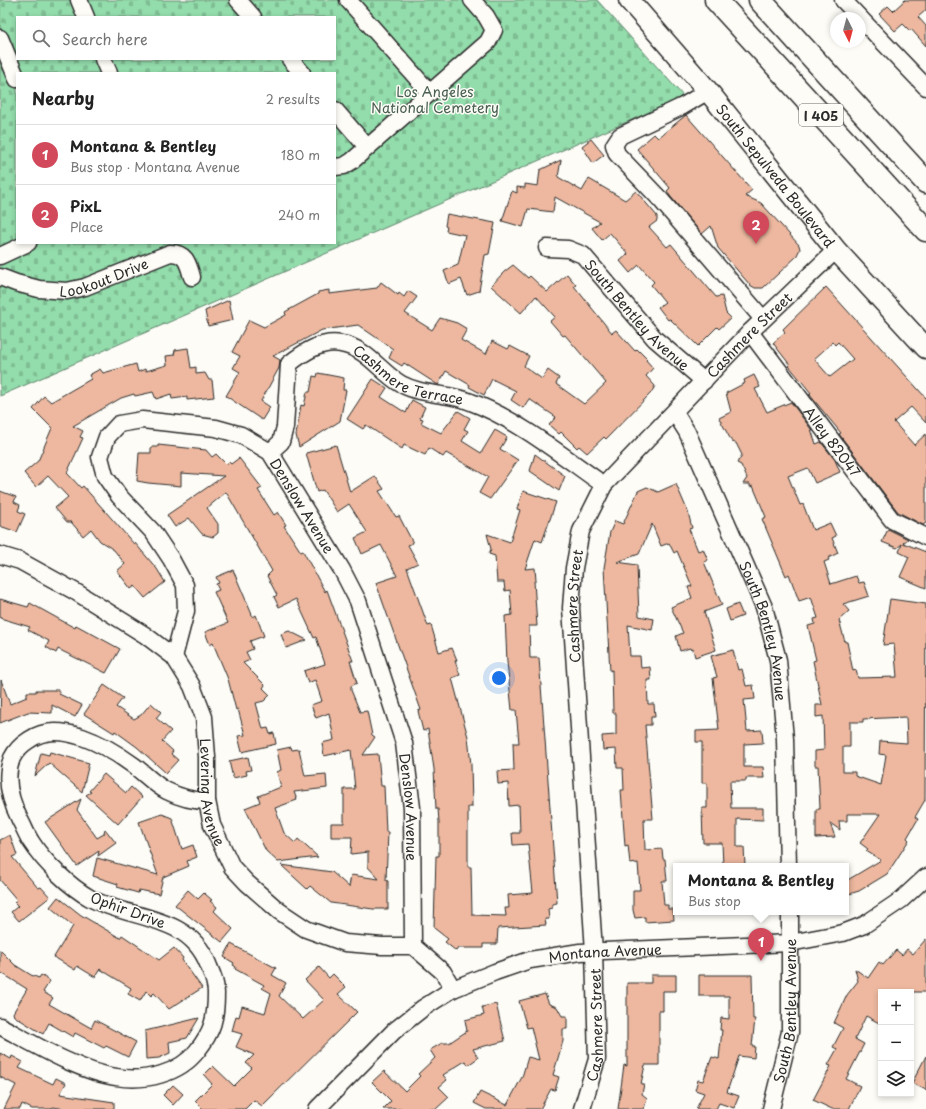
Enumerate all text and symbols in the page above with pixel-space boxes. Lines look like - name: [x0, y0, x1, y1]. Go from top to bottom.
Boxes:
- north arrow: [830, 12, 866, 48]
- search box: [16, 16, 336, 60]
- icon: search: [30, 27, 52, 49]
- text: Search here: [62, 27, 148, 50]
- park label: Los Angeles National Cemetery: [371, 81, 499, 118]
- text: Nearby: [32, 85, 94, 111]
- text: 2 results: [266, 89, 320, 108]
- street label: South Sepulveda Boulevard: [712, 99, 841, 252]
- road number: I 405: [799, 104, 843, 126]
- text: Montana & Bentley: [70, 134, 216, 157]
- text: 1: [42, 145, 48, 164]
- text: 180 m: [281, 145, 320, 164]
- text: Bus stop · Montana Avenue: [70, 157, 240, 176]
- text: PixL: [70, 194, 102, 217]
- text: 2: [40, 205, 50, 224]
- text: 240 m: [278, 205, 320, 224]
- pin: 2: [743, 211, 769, 244]
- text: Place: [70, 217, 103, 236]
- street label: Lookout Drive: [59, 252, 151, 302]
- street label: South Bentley Avenue: [580, 254, 695, 375]
- street label: Cashmere Street: [701, 287, 797, 382]
- street label: Cashmere Terrace: [349, 339, 466, 410]
- street label: Alley 82047: [799, 402, 866, 481]
- street label: Denslow Avenue: [266, 454, 340, 557]
- street label: Cashmere Street: [560, 547, 588, 663]
- street label: South Bentley Avenue: [735, 558, 792, 702]
- your location: [489, 668, 509, 688]
- street label: Levering Avenue: [195, 738, 231, 849]
- street label: Denslow Avenue: [395, 752, 423, 861]
- popup: [673, 863, 849, 915]
- text: Montana & Bentley: [688, 868, 834, 891]
- street label: Ophir Drive: [88, 887, 169, 933]
- text: Bus stop: [688, 891, 741, 910]
- pin: 1: [748, 928, 774, 961]
- street label: Montana Avenue: [547, 938, 662, 967]
- street label: South Bentley Avenue: [767, 938, 801, 1085]
- street label: Cashmere Street: [580, 968, 608, 1084]
- map controls: [878, 989, 914, 1097]
- button: +: [878, 989, 914, 1025]
- button: −: [878, 1025, 914, 1061]
- button: layers: [878, 1061, 914, 1097]

